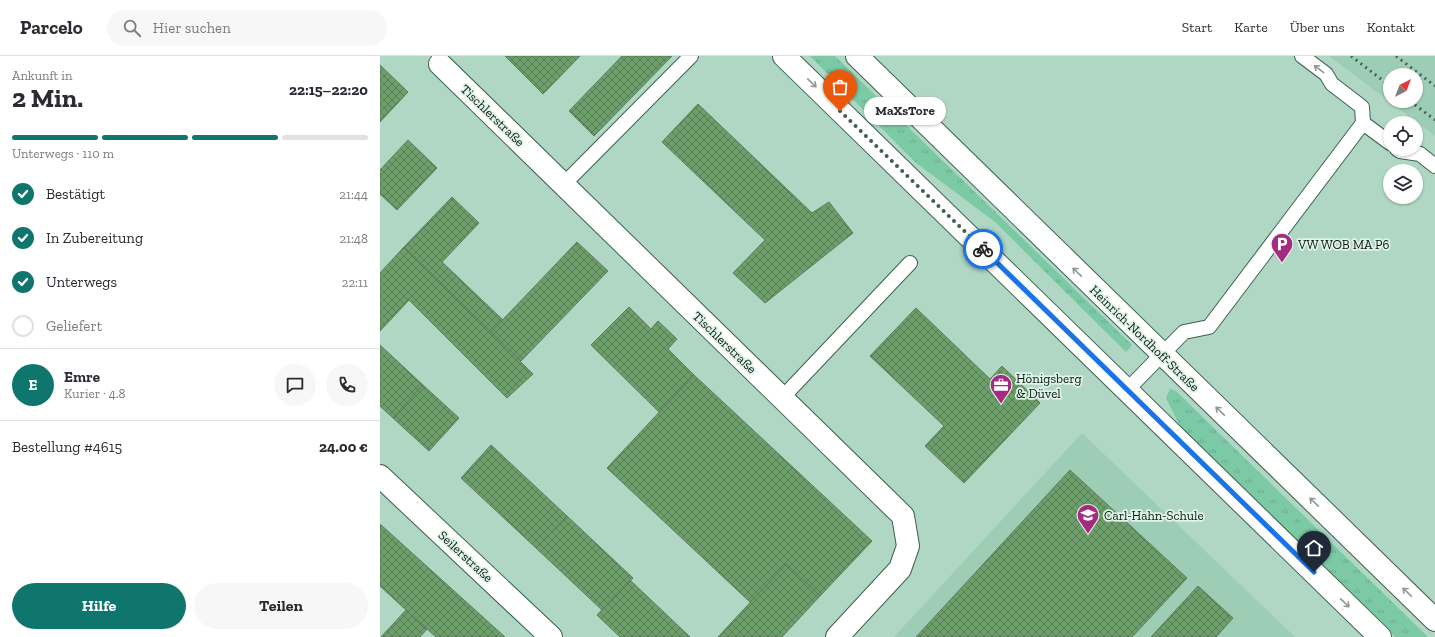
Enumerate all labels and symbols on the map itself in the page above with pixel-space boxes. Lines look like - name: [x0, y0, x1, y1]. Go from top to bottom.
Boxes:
- one-way arrow: [1314, 64, 1325, 73]
- north arrow: [1383, 68, 1423, 108]
- pin: [823, 70, 857, 111]
- one-way arrow: [807, 78, 817, 88]
- street label: Tischlerstraße: [458, 81, 528, 149]
- callout: MaXsTore: [864, 97, 946, 125]
- courier: [963, 229, 1003, 269]
- parking icon: VW WOB MA P6: [1269, 231, 1295, 264]
- place label: VW WOB MA P6: [1297, 237, 1390, 252]
- one-way arrow: [1072, 267, 1082, 277]
- street label: Heinrich-Nordhoff-Straße: [1087, 282, 1202, 395]
- street label: Tischlerstraße: [690, 308, 760, 376]
- place label: Hönigsberg & Düvel: [1016, 371, 1082, 401]
- office icon: Hönigsberg & Düvel: [988, 372, 1014, 405]
- one-way arrow: [1215, 406, 1225, 416]
- one-way arrow: [1309, 497, 1319, 507]
- school or university icon: Carl-Hahn-Schule: [1075, 502, 1101, 535]
- place label: Carl-Hahn-Schule: [1104, 508, 1204, 523]
- street label: Seilerstraße: [435, 528, 496, 585]
- pin: [1297, 531, 1331, 572]
- one-way arrow: [1402, 587, 1412, 597]
- one-way arrow: [1340, 598, 1350, 608]

